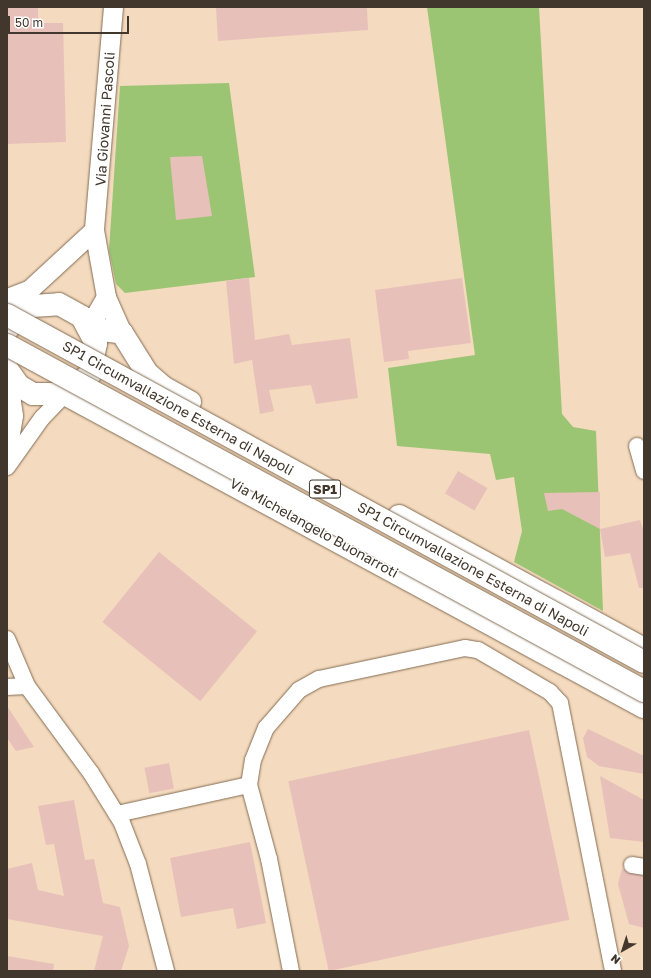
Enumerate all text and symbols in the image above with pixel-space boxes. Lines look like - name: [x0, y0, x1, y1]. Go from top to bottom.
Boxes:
- scale bar: [10, 8, 131, 34]
- text: 50 m: [15, 15, 43, 30]
- street label: Via Giovanni Pascoli: [92, 51, 118, 187]
- street label: SP1 Circumvallazione Esterna di Napoli: [59, 337, 297, 479]
- street label: Via Michelangelo Buonarroti: [227, 475, 401, 581]
- road number: SP1: [308, 478, 342, 500]
- street label: SP1 Circumvallazione Esterna di Napoli: [354, 498, 592, 640]
- north arrow: [603, 930, 643, 970]
- text: N: [608, 952, 622, 967]

